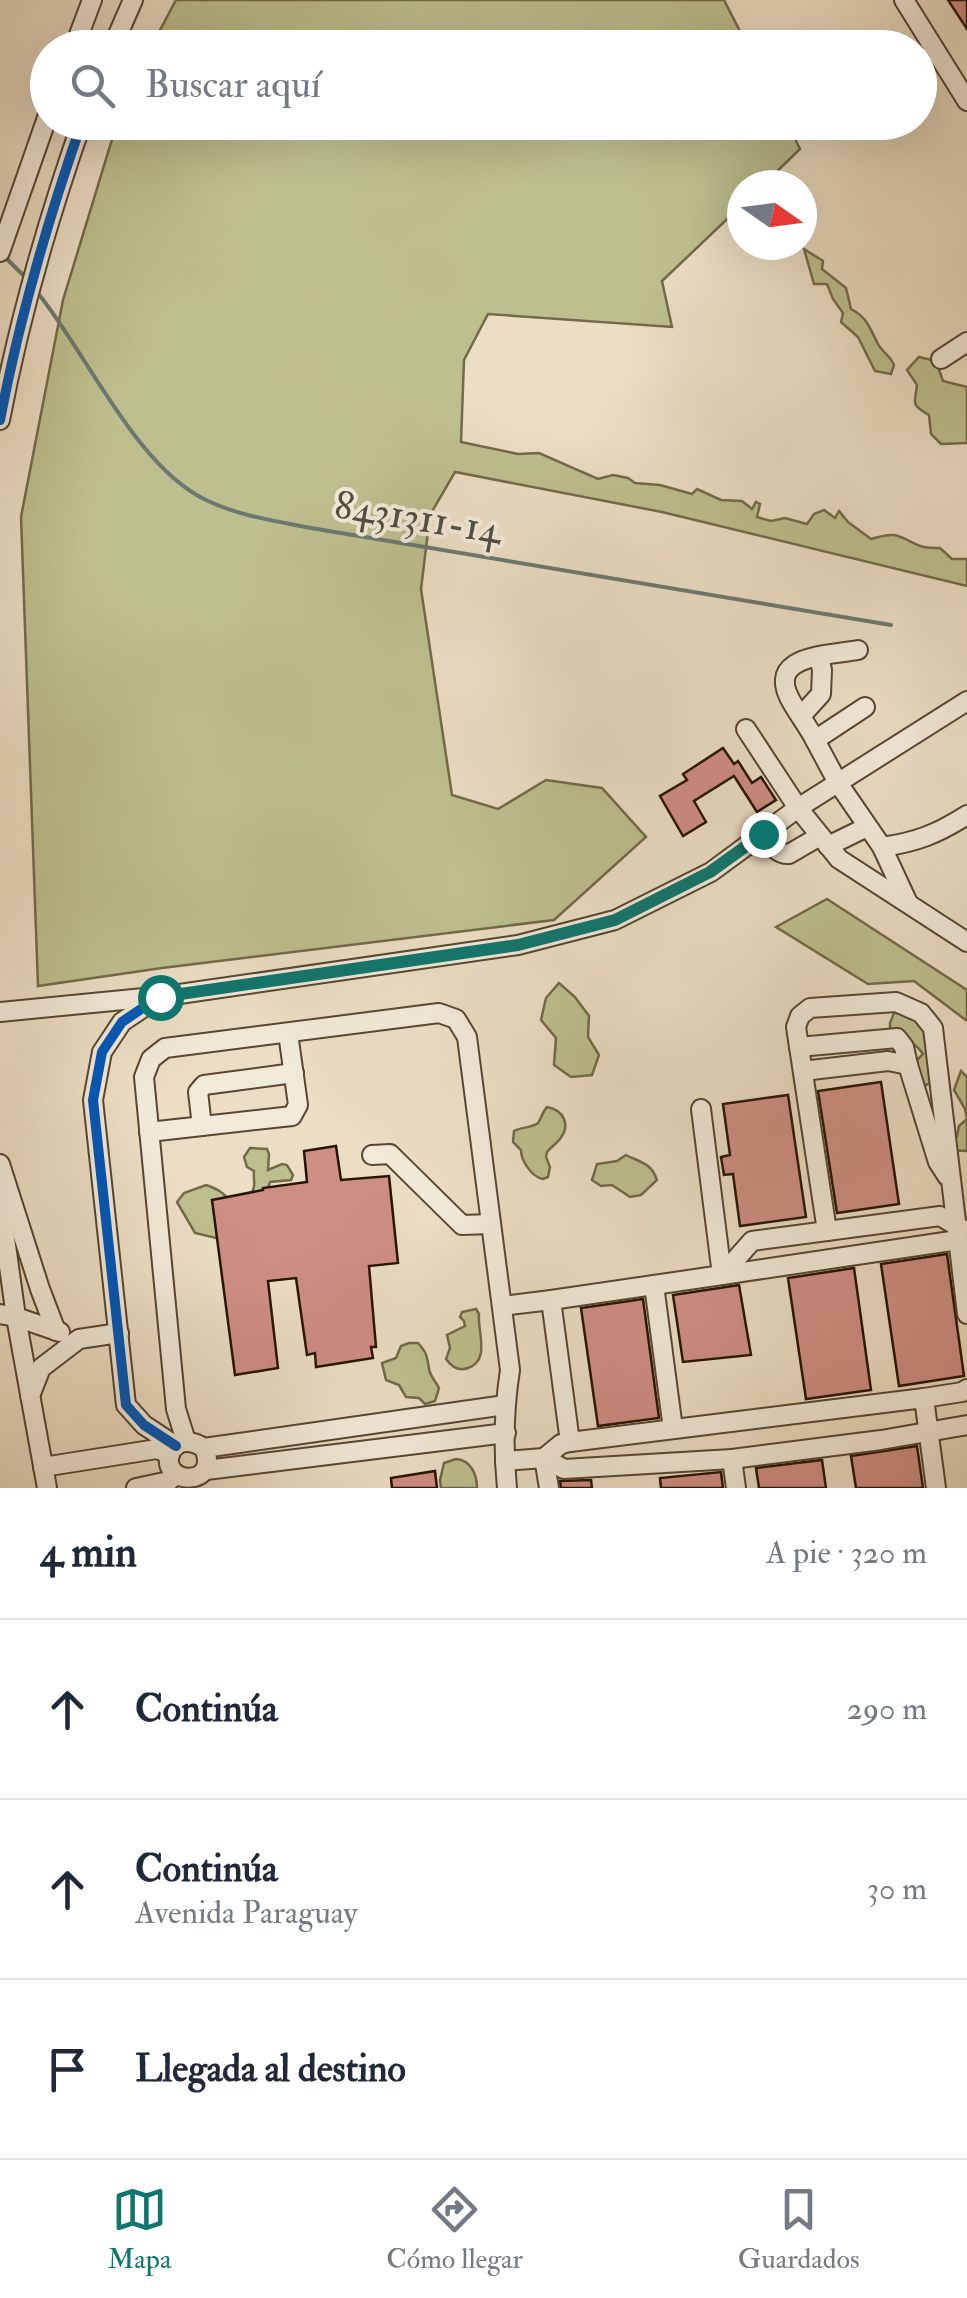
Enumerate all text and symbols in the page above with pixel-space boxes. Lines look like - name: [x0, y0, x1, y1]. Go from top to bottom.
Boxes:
- search box: [30, 30, 937, 140]
- icon: search: [65, 58, 120, 113]
- text: Buscar aquí: [145, 61, 321, 109]
- north arrow: [727, 170, 817, 260]
- water label: 8431311-14: [331, 480, 507, 557]
- route end: [741, 812, 787, 858]
- route start: [138, 975, 184, 1021]
- text: 4 min: [40, 1527, 137, 1579]
- text: A pie · 320 m: [766, 1533, 927, 1573]
- icon: ahead: [40, 1682, 95, 1737]
- text: Continúa: [135, 1685, 278, 1733]
- text: 290 m: [846, 1689, 927, 1729]
- text: Continúa: [135, 1845, 278, 1893]
- icon: ahead: [40, 1862, 95, 1917]
- text: 30 m: [867, 1869, 927, 1909]
- text: Avenida Paraguay: [135, 1893, 358, 1933]
- icon: arrive: [40, 2042, 95, 2097]
- text: Llegada al destino: [135, 2045, 406, 2093]
- tab: Mapa: [107, 2182, 171, 2277]
- tab: Cómo llegar: [386, 2182, 523, 2277]
- tab: Guardados: [738, 2182, 860, 2277]

